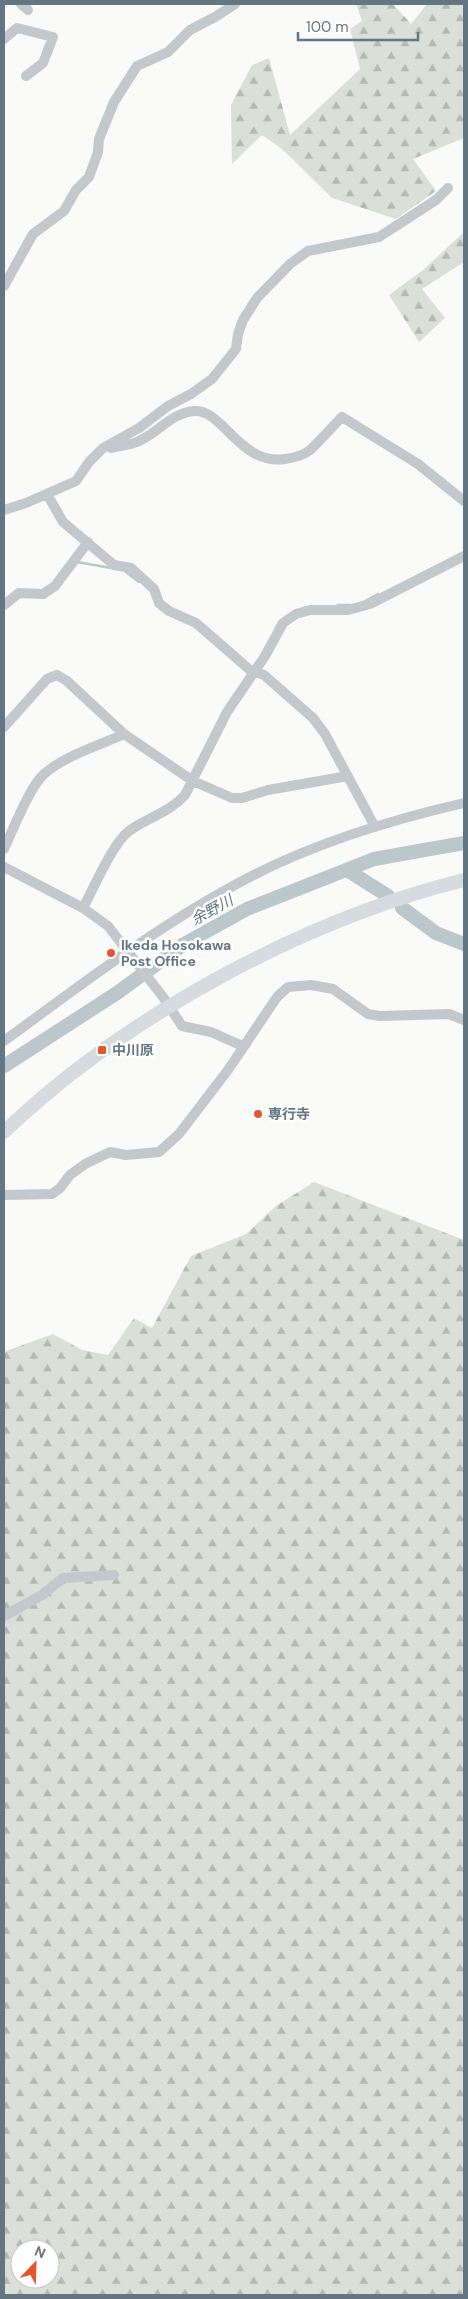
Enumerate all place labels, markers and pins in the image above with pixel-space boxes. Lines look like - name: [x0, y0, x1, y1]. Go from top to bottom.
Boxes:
- place label: Ikeda Hosokawa Post Office: [121, 936, 231, 970]
- marker: Ikeda Hosokawa Post Office: [105, 947, 117, 959]
- place label: 中川原: [112, 1041, 154, 1059]
- marker: 中川原: [96, 1044, 108, 1056]
- place label: 専行寺: [268, 1105, 310, 1123]
- marker: 専行寺: [252, 1108, 264, 1120]

